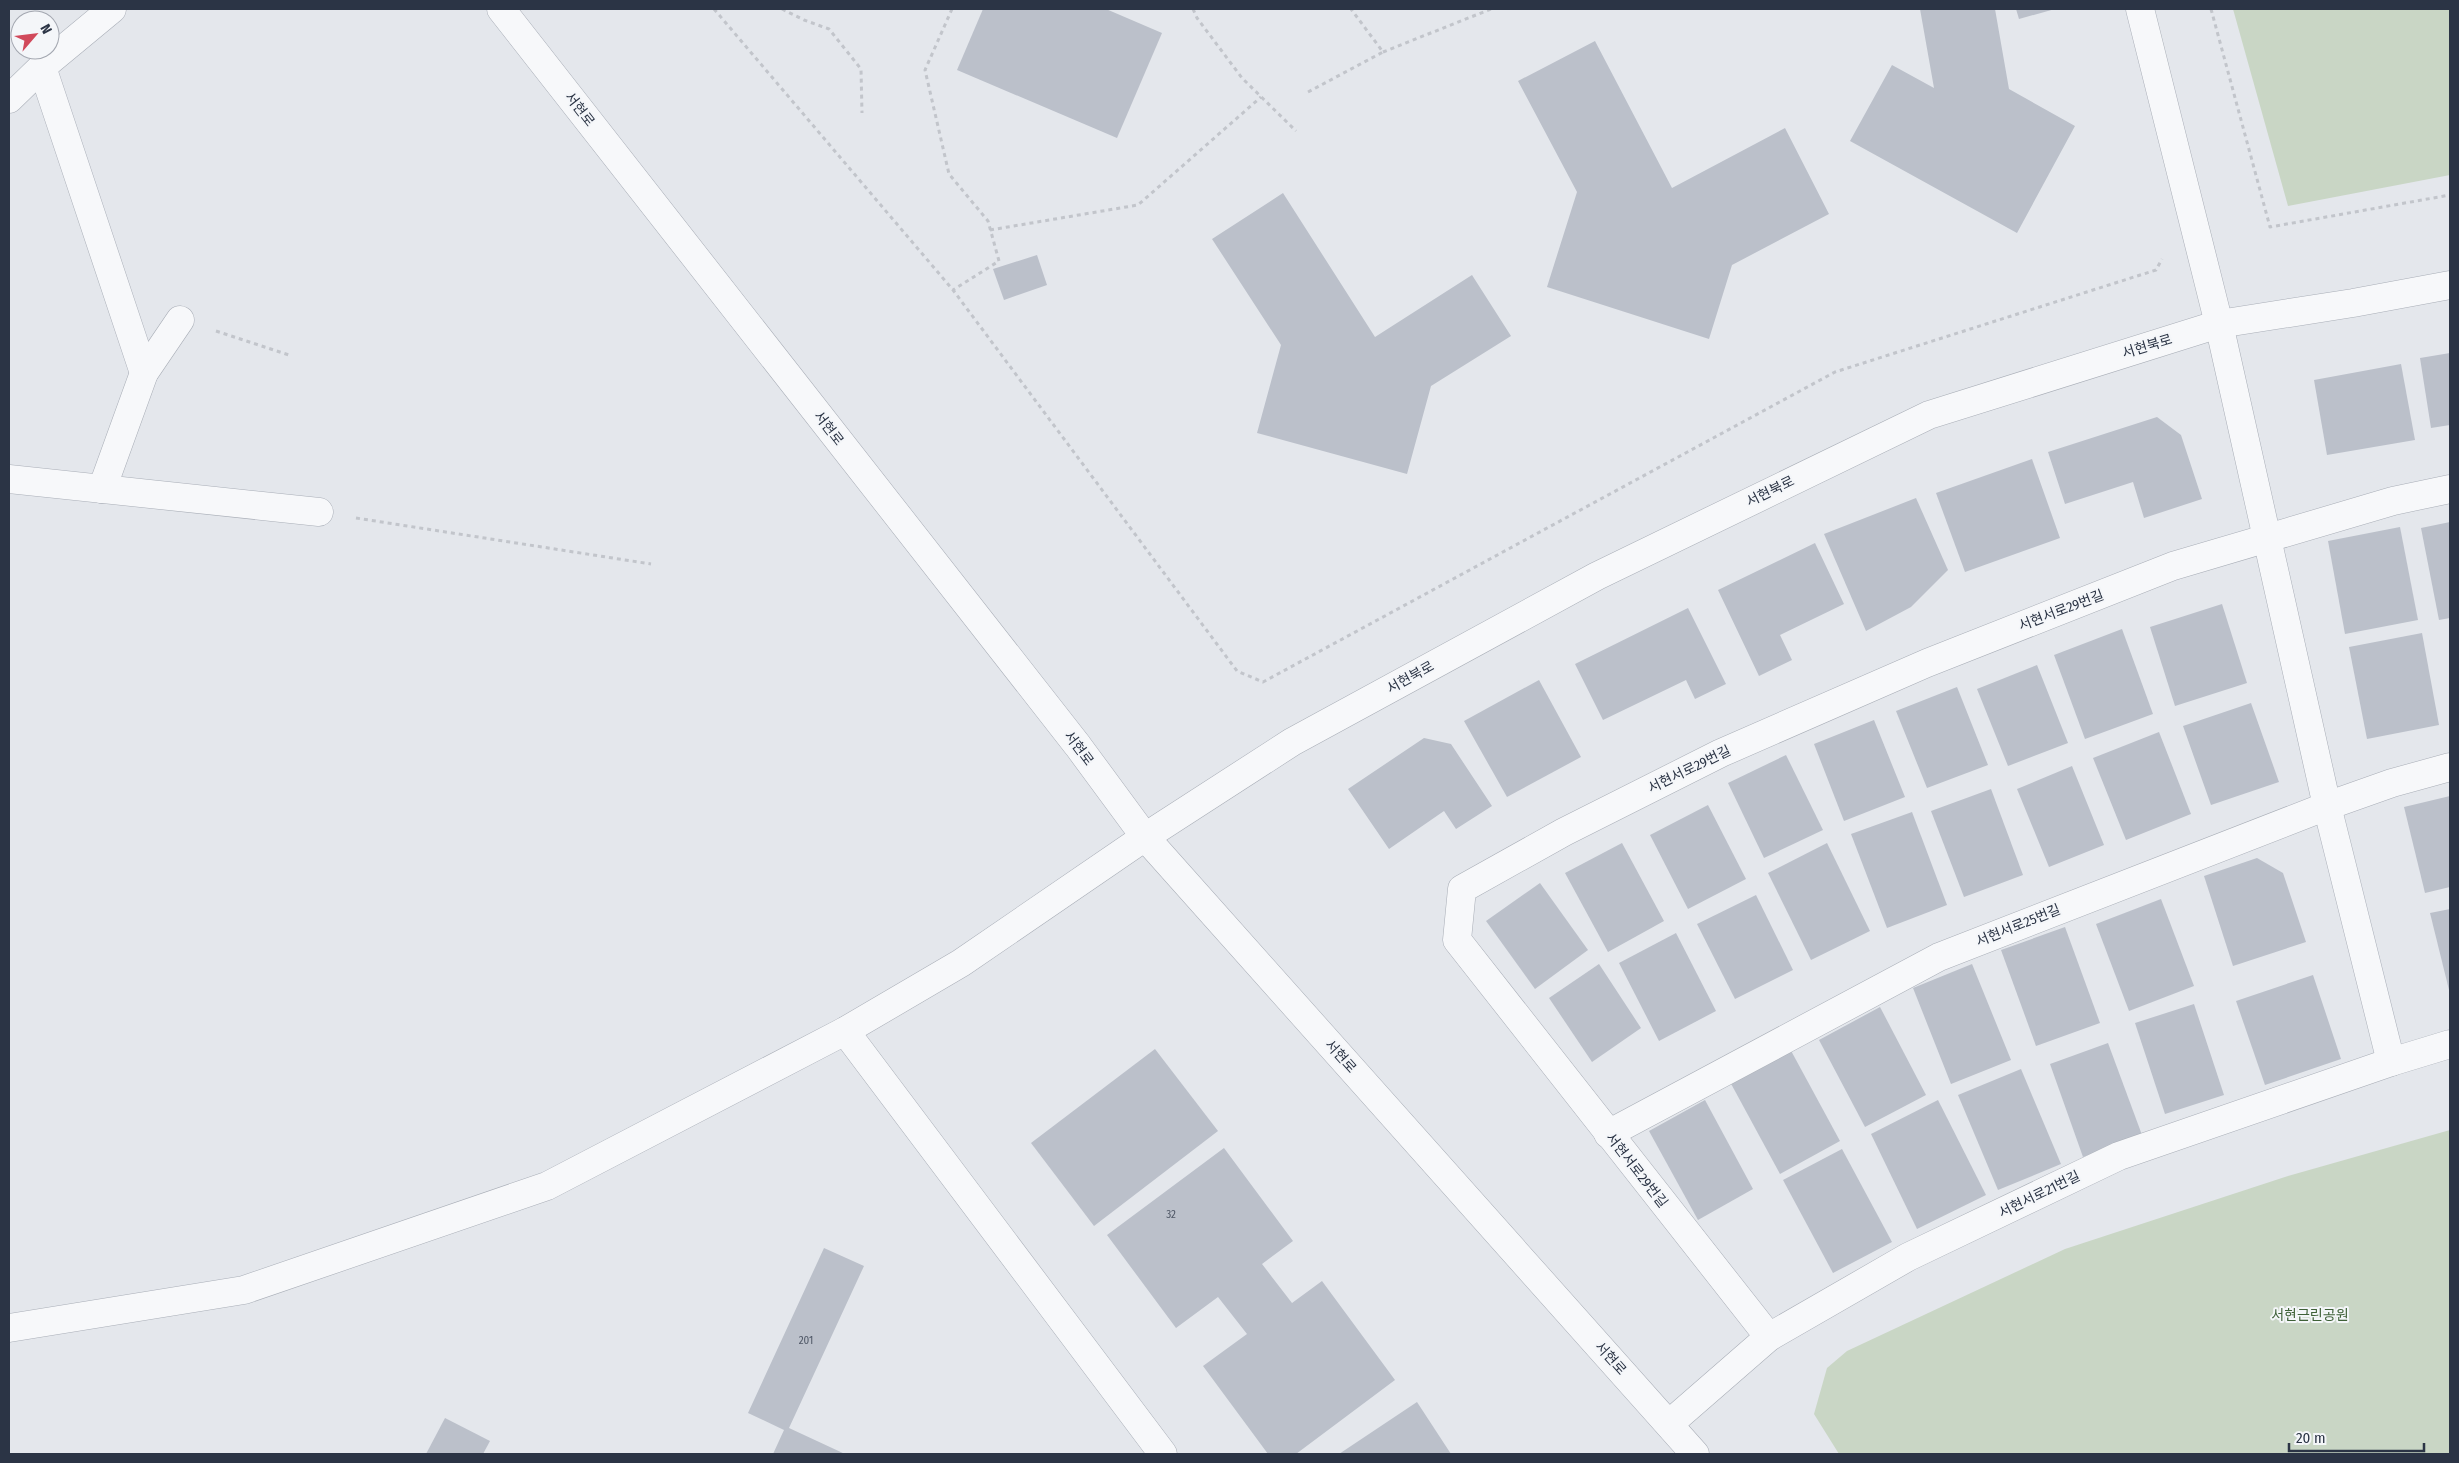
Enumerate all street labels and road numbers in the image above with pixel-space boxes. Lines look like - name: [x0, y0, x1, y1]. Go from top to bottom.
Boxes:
- street label: 서현로: [561, 89, 598, 130]
- street label: 서현북로: [2120, 331, 2174, 362]
- street label: 서현로: [810, 408, 847, 449]
- street label: 서현북로: [1743, 472, 1797, 510]
- street label: 서현서로29번길: [2016, 586, 2106, 635]
- street label: 서현북로: [1384, 657, 1437, 697]
- street label: 서현로: [1060, 728, 1097, 769]
- street label: 서현서로29번길: [1645, 742, 1733, 797]
- street label: 서현서로25번길: [1973, 901, 2063, 950]
- street label: 서현로: [1321, 1036, 1360, 1076]
- street label: 서현서로29번길: [1602, 1130, 1671, 1211]
- street label: 서현서로21번길: [1996, 1167, 2083, 1222]
- street label: 서현로: [1591, 1338, 1630, 1378]

